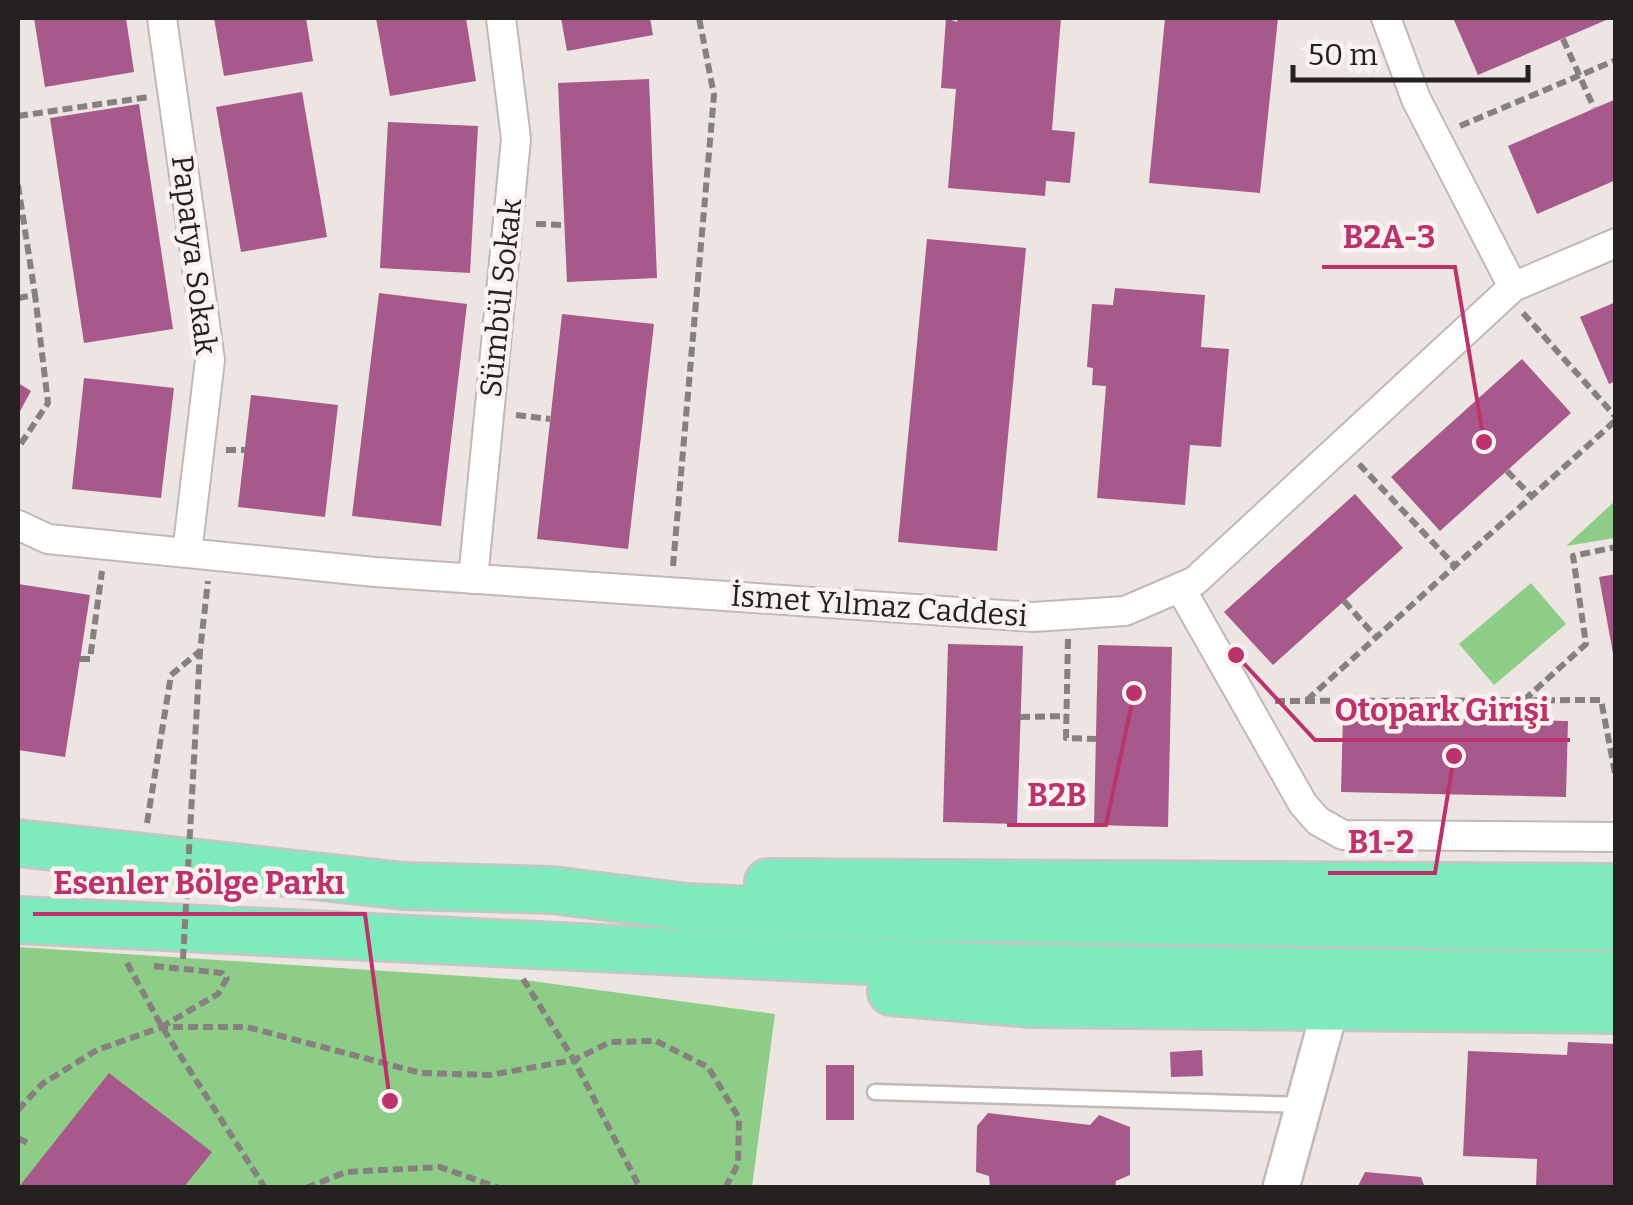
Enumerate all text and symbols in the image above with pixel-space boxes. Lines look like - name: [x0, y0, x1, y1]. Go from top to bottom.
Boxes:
- scale bar: [1293, 20, 1528, 82]
- text: 50 m: [1308, 37, 1378, 73]
- street label: Papatya Sokak: [164, 153, 224, 357]
- street label: Sümbül Sokak: [473, 197, 529, 399]
- callout: B2A-3: [1322, 205, 1455, 267]
- text: B2A-3: [1343, 218, 1435, 256]
- street label: İsmet Yılmaz Caddesi: [729, 578, 1029, 634]
- callout: Otopark Girişi: [1315, 678, 1570, 740]
- text: Otopark Girişi: [1335, 691, 1549, 729]
- callout: B2B: [1007, 763, 1106, 825]
- text: B2B: [1027, 776, 1087, 814]
- callout: B1-2: [1328, 811, 1435, 873]
- text: B1-2: [1348, 823, 1414, 861]
- callout: Esenler Bölge Parkı: [33, 852, 365, 914]
- text: Esenler Bölge Parkı: [53, 864, 345, 902]

